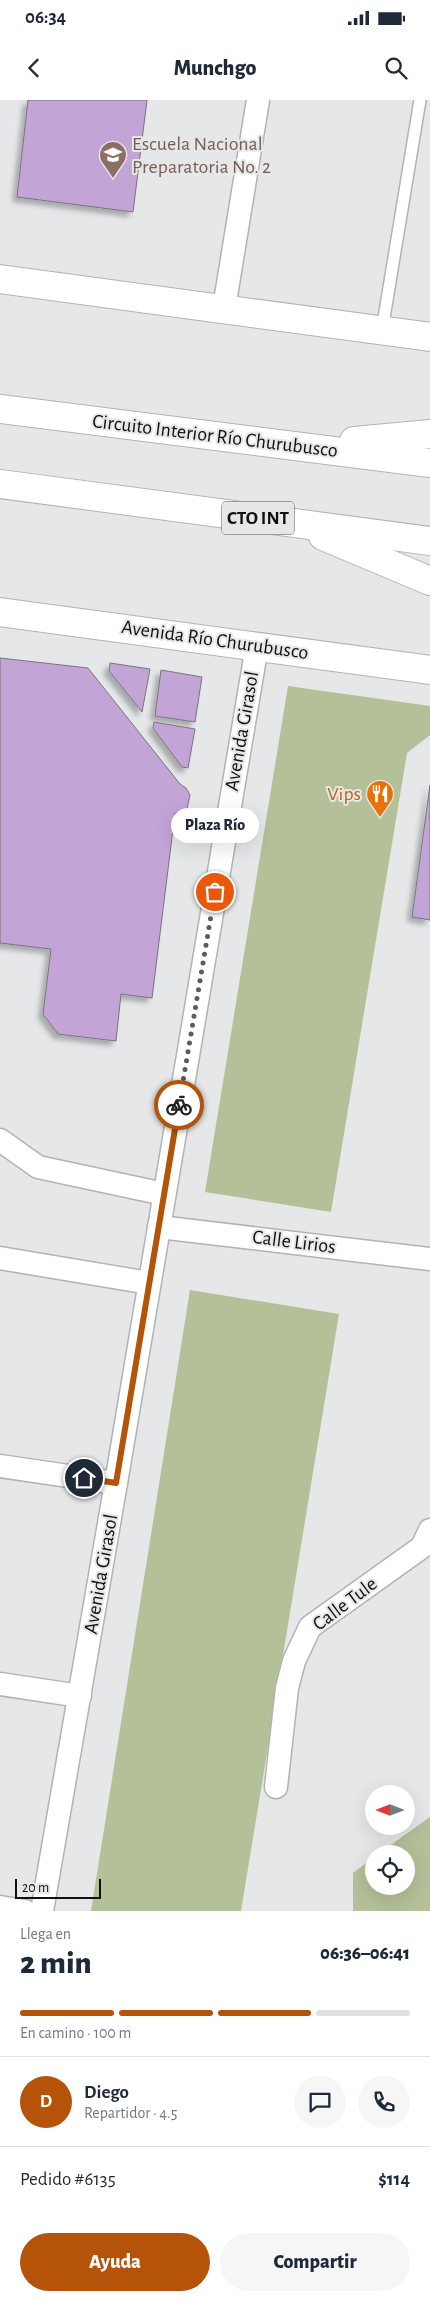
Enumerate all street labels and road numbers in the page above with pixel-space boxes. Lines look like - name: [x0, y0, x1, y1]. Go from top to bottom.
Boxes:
- street label: Circuito Interior Río Churubusco: [91, 411, 339, 461]
- road number: CTO INT: [222, 502, 294, 534]
- street label: Avenida Río Churubusco: [120, 617, 310, 663]
- street label: Avenida Girasol: [222, 670, 262, 792]
- street label: Calle Lirios: [251, 1227, 337, 1257]
- street label: Avenida Girasol: [81, 1513, 121, 1635]
- street label: Calle Tule: [309, 1574, 381, 1634]

